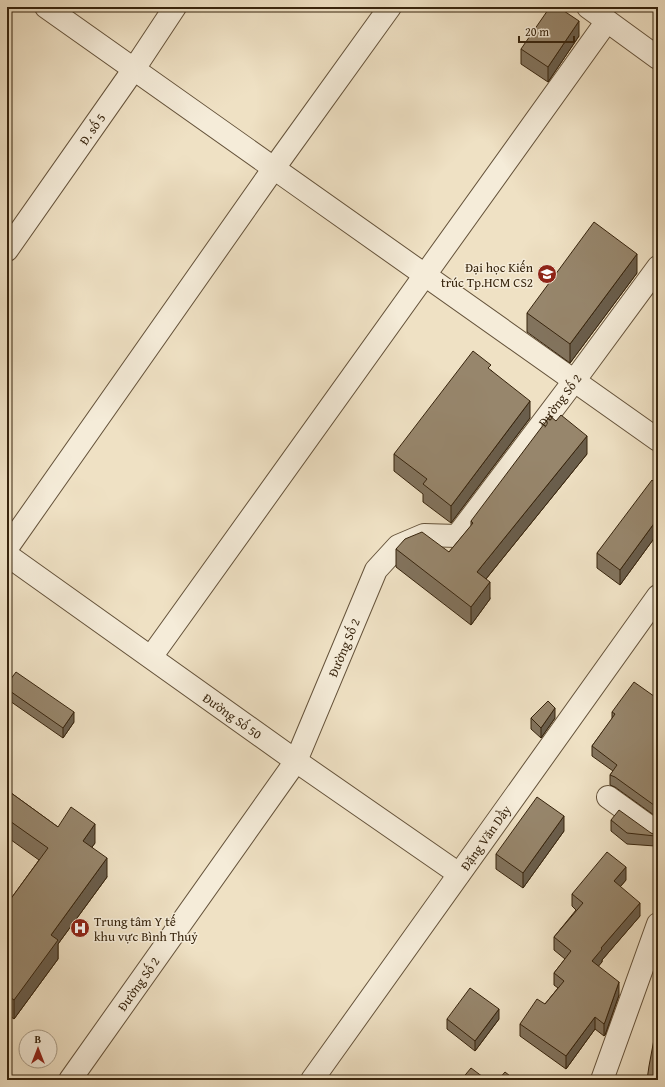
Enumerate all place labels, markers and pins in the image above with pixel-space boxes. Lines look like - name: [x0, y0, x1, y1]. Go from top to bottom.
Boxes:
- place label: Đại học Kiến trúc Tp.HCM CS2: [441, 258, 534, 292]
- school or university icon: Đại học Kiến trúc Tp.HCM CS2: [536, 263, 558, 285]
- place label: Trung tâm Y tế khu vực Bình Thuỷ: [94, 912, 198, 946]
- hospital icon: Trung tâm Y tế khu vực Bình Thuỷ: [69, 917, 91, 939]

